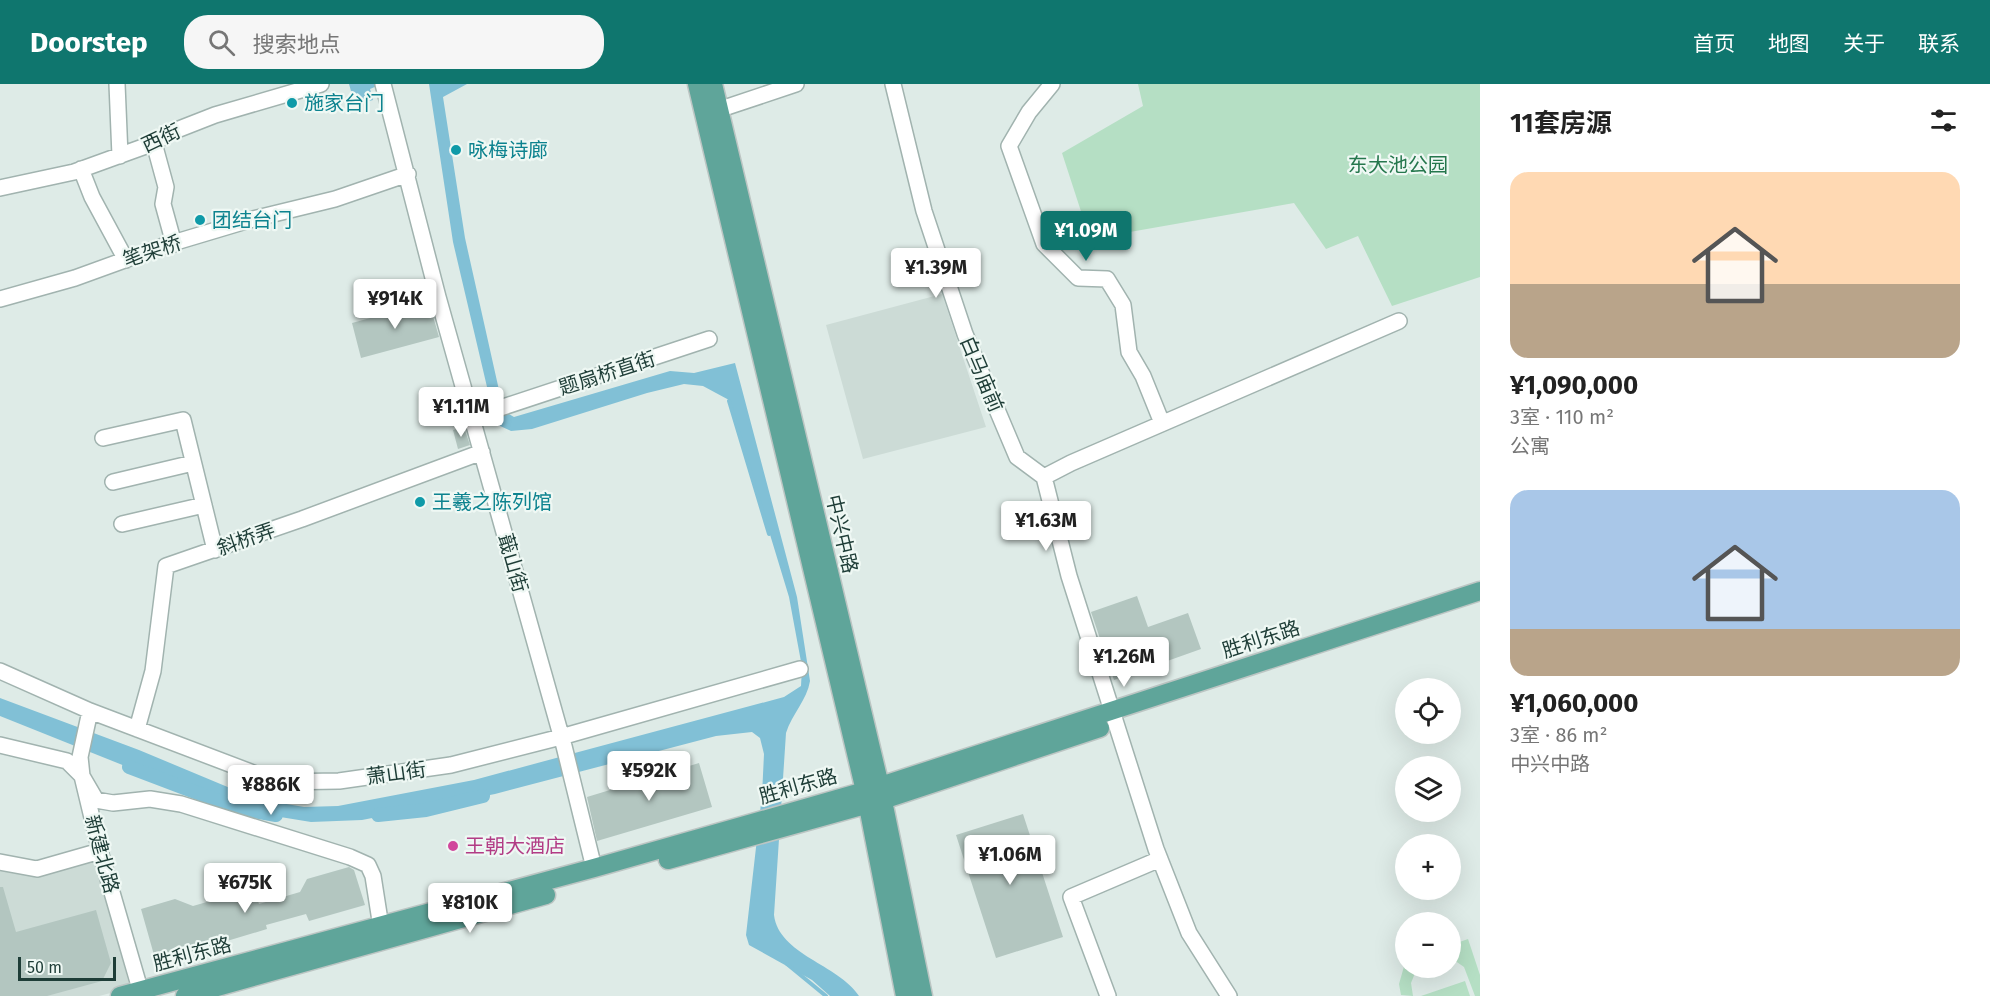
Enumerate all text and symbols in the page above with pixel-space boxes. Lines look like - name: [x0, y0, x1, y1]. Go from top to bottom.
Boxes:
- search box: [184, 15, 604, 69]
- text: Doorstep: [30, 26, 148, 59]
- icon: search: [205, 26, 238, 59]
- text: 搜索地点: [253, 31, 341, 58]
- text: 首页: [1693, 31, 1735, 57]
- text: 地图: [1768, 31, 1810, 57]
- text: 关于: [1843, 31, 1885, 57]
- text: 联系: [1918, 31, 1960, 57]
- place label: 施家台门: [304, 91, 384, 115]
- marker: 施家台门: [285, 96, 299, 110]
- icon: filters: [1927, 104, 1960, 137]
- text: 11套房源: [1510, 108, 1612, 139]
- street label: 西街: [138, 119, 184, 157]
- place label: 咏梅诗廊: [468, 138, 548, 162]
- marker: 咏梅诗廊: [449, 143, 463, 157]
- park label: 东大池公园: [1348, 153, 1448, 177]
- place label: 团结台门: [212, 208, 292, 232]
- pin: ¥1.09M: [1037, 211, 1135, 262]
- icon: home: [1681, 211, 1789, 319]
- marker: 团结台门: [193, 213, 207, 227]
- text: ¥1.09M: [1055, 218, 1117, 242]
- street label: 笔架桥: [120, 230, 184, 272]
- pin: ¥1.39M: [887, 248, 985, 299]
- text: ¥1.39M: [905, 255, 967, 279]
- pin: ¥914K: [353, 279, 437, 330]
- text: ¥914K: [367, 286, 423, 310]
- street label: 白马庙前: [955, 332, 1009, 416]
- street label: 题扇桥直街: [556, 346, 658, 400]
- text: ¥1,090,000: [1510, 370, 1638, 401]
- pin: ¥1.11M: [412, 387, 510, 438]
- text: ¥1.11M: [433, 394, 489, 418]
- text: 3室 · 110 m²: [1510, 405, 1614, 429]
- text: 公寓: [1510, 434, 1550, 458]
- place label: 王羲之陈列馆: [432, 490, 552, 514]
- street label: 中兴中路: [821, 492, 863, 576]
- marker: 王羲之陈列馆: [413, 495, 427, 509]
- pin: ¥1.63M: [997, 501, 1095, 552]
- text: ¥1.63M: [1015, 508, 1077, 532]
- street label: 斜桥弄: [214, 518, 278, 560]
- icon: home: [1681, 529, 1789, 637]
- street label: 蕺山街: [493, 531, 533, 595]
- street label: 胜利东路: [1219, 615, 1303, 663]
- pin: ¥1.26M: [1075, 637, 1173, 688]
- text: ¥1.26M: [1093, 644, 1155, 668]
- map controls: [1395, 678, 1461, 978]
- button: locate: [1395, 678, 1461, 744]
- text: ¥1,060,000: [1510, 688, 1639, 719]
- text: 3室 · 86 m²: [1510, 723, 1607, 747]
- pin: ¥592K: [607, 751, 691, 802]
- text: 中兴中路: [1510, 752, 1590, 776]
- button: layers: [1395, 756, 1461, 822]
- street label: 萧山街: [365, 757, 427, 789]
- text: ¥592K: [621, 758, 677, 782]
- street label: 胜利东路: [756, 763, 840, 809]
- pin: ¥886K: [229, 765, 313, 816]
- text: ¥886K: [242, 772, 300, 796]
- street label: 新建北路: [80, 812, 124, 896]
- place label: 王朝大酒店: [465, 834, 565, 858]
- button: +: [1395, 834, 1461, 900]
- pin: ¥1.06M: [961, 835, 1059, 886]
- marker: 王朝大酒店: [446, 839, 460, 853]
- text: ¥1.06M: [978, 842, 1042, 866]
- pin: ¥675K: [203, 863, 287, 914]
- text: ¥675K: [218, 870, 272, 894]
- pin: ¥810K: [428, 883, 512, 934]
- text: ¥810K: [442, 890, 498, 914]
- button: −: [1395, 912, 1461, 978]
- street label: 胜利东路: [150, 932, 234, 976]
- scale bar: [18, 954, 116, 982]
- text: 50 m: [27, 958, 62, 977]

